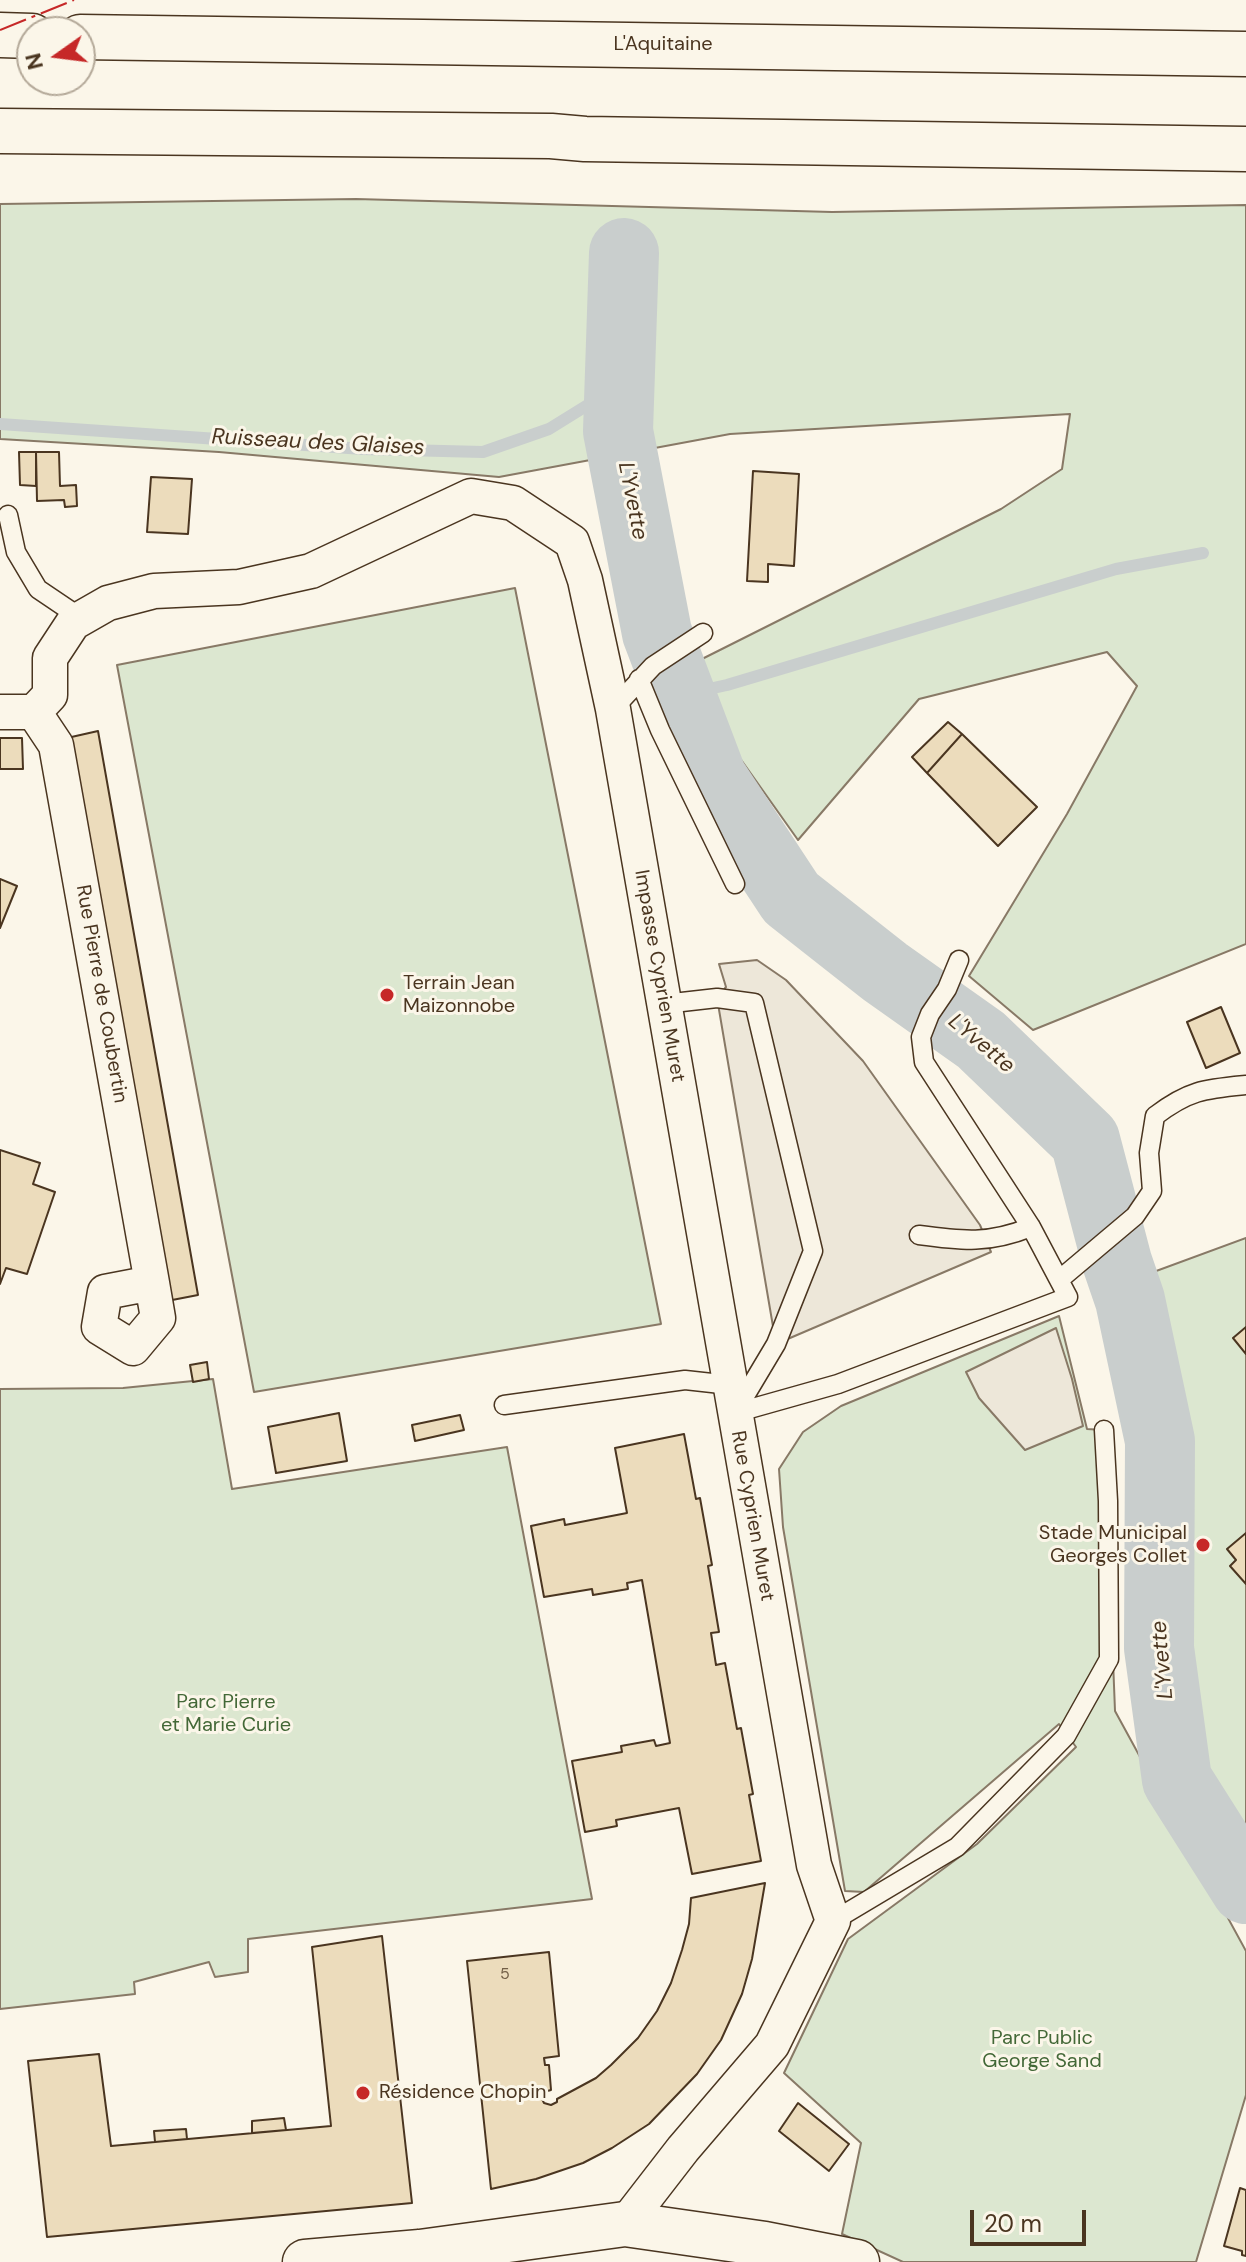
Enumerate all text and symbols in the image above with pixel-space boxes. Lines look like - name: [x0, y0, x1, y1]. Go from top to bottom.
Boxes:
- north arrow: [16, 16, 96, 96]
- street label: L'Aquitaine: [613, 33, 713, 57]
- text: N: [18, 50, 50, 73]
- water label: Ruisseau des Glaises: [211, 424, 425, 462]
- water label: L'Yvette: [612, 460, 652, 542]
- street label: Impasse Cyprien Muret: [629, 868, 689, 1084]
- street label: Rue Pierre de Coubertin: [70, 883, 132, 1105]
- place label: Terrain Jean Maizonnobe: [403, 972, 515, 1019]
- marker: Terrain Jean Maizonnobe: [378, 986, 396, 1004]
- water label: L'Yvette: [942, 1009, 1020, 1079]
- street label: Rue Cyprien Muret: [725, 1429, 779, 1603]
- place label: Stade Municipal Georges Collet: [1039, 1522, 1187, 1569]
- marker: Stade Municipal Georges Collet: [1194, 1536, 1212, 1554]
- water label: L'Yvette: [1146, 1620, 1180, 1700]
- park label: Parc Pierre et Marie Curie: [161, 1691, 291, 1738]
- house number: 5: [500, 1965, 510, 1985]
- park label: Parc Public George Sand: [982, 2027, 1102, 2074]
- place label: Résidence Chopin: [379, 2081, 546, 2105]
- marker: Résidence Chopin: [354, 2084, 372, 2102]
- scale bar: [974, 2194, 1090, 2244]
- text: 20 m: [984, 2208, 1042, 2239]

